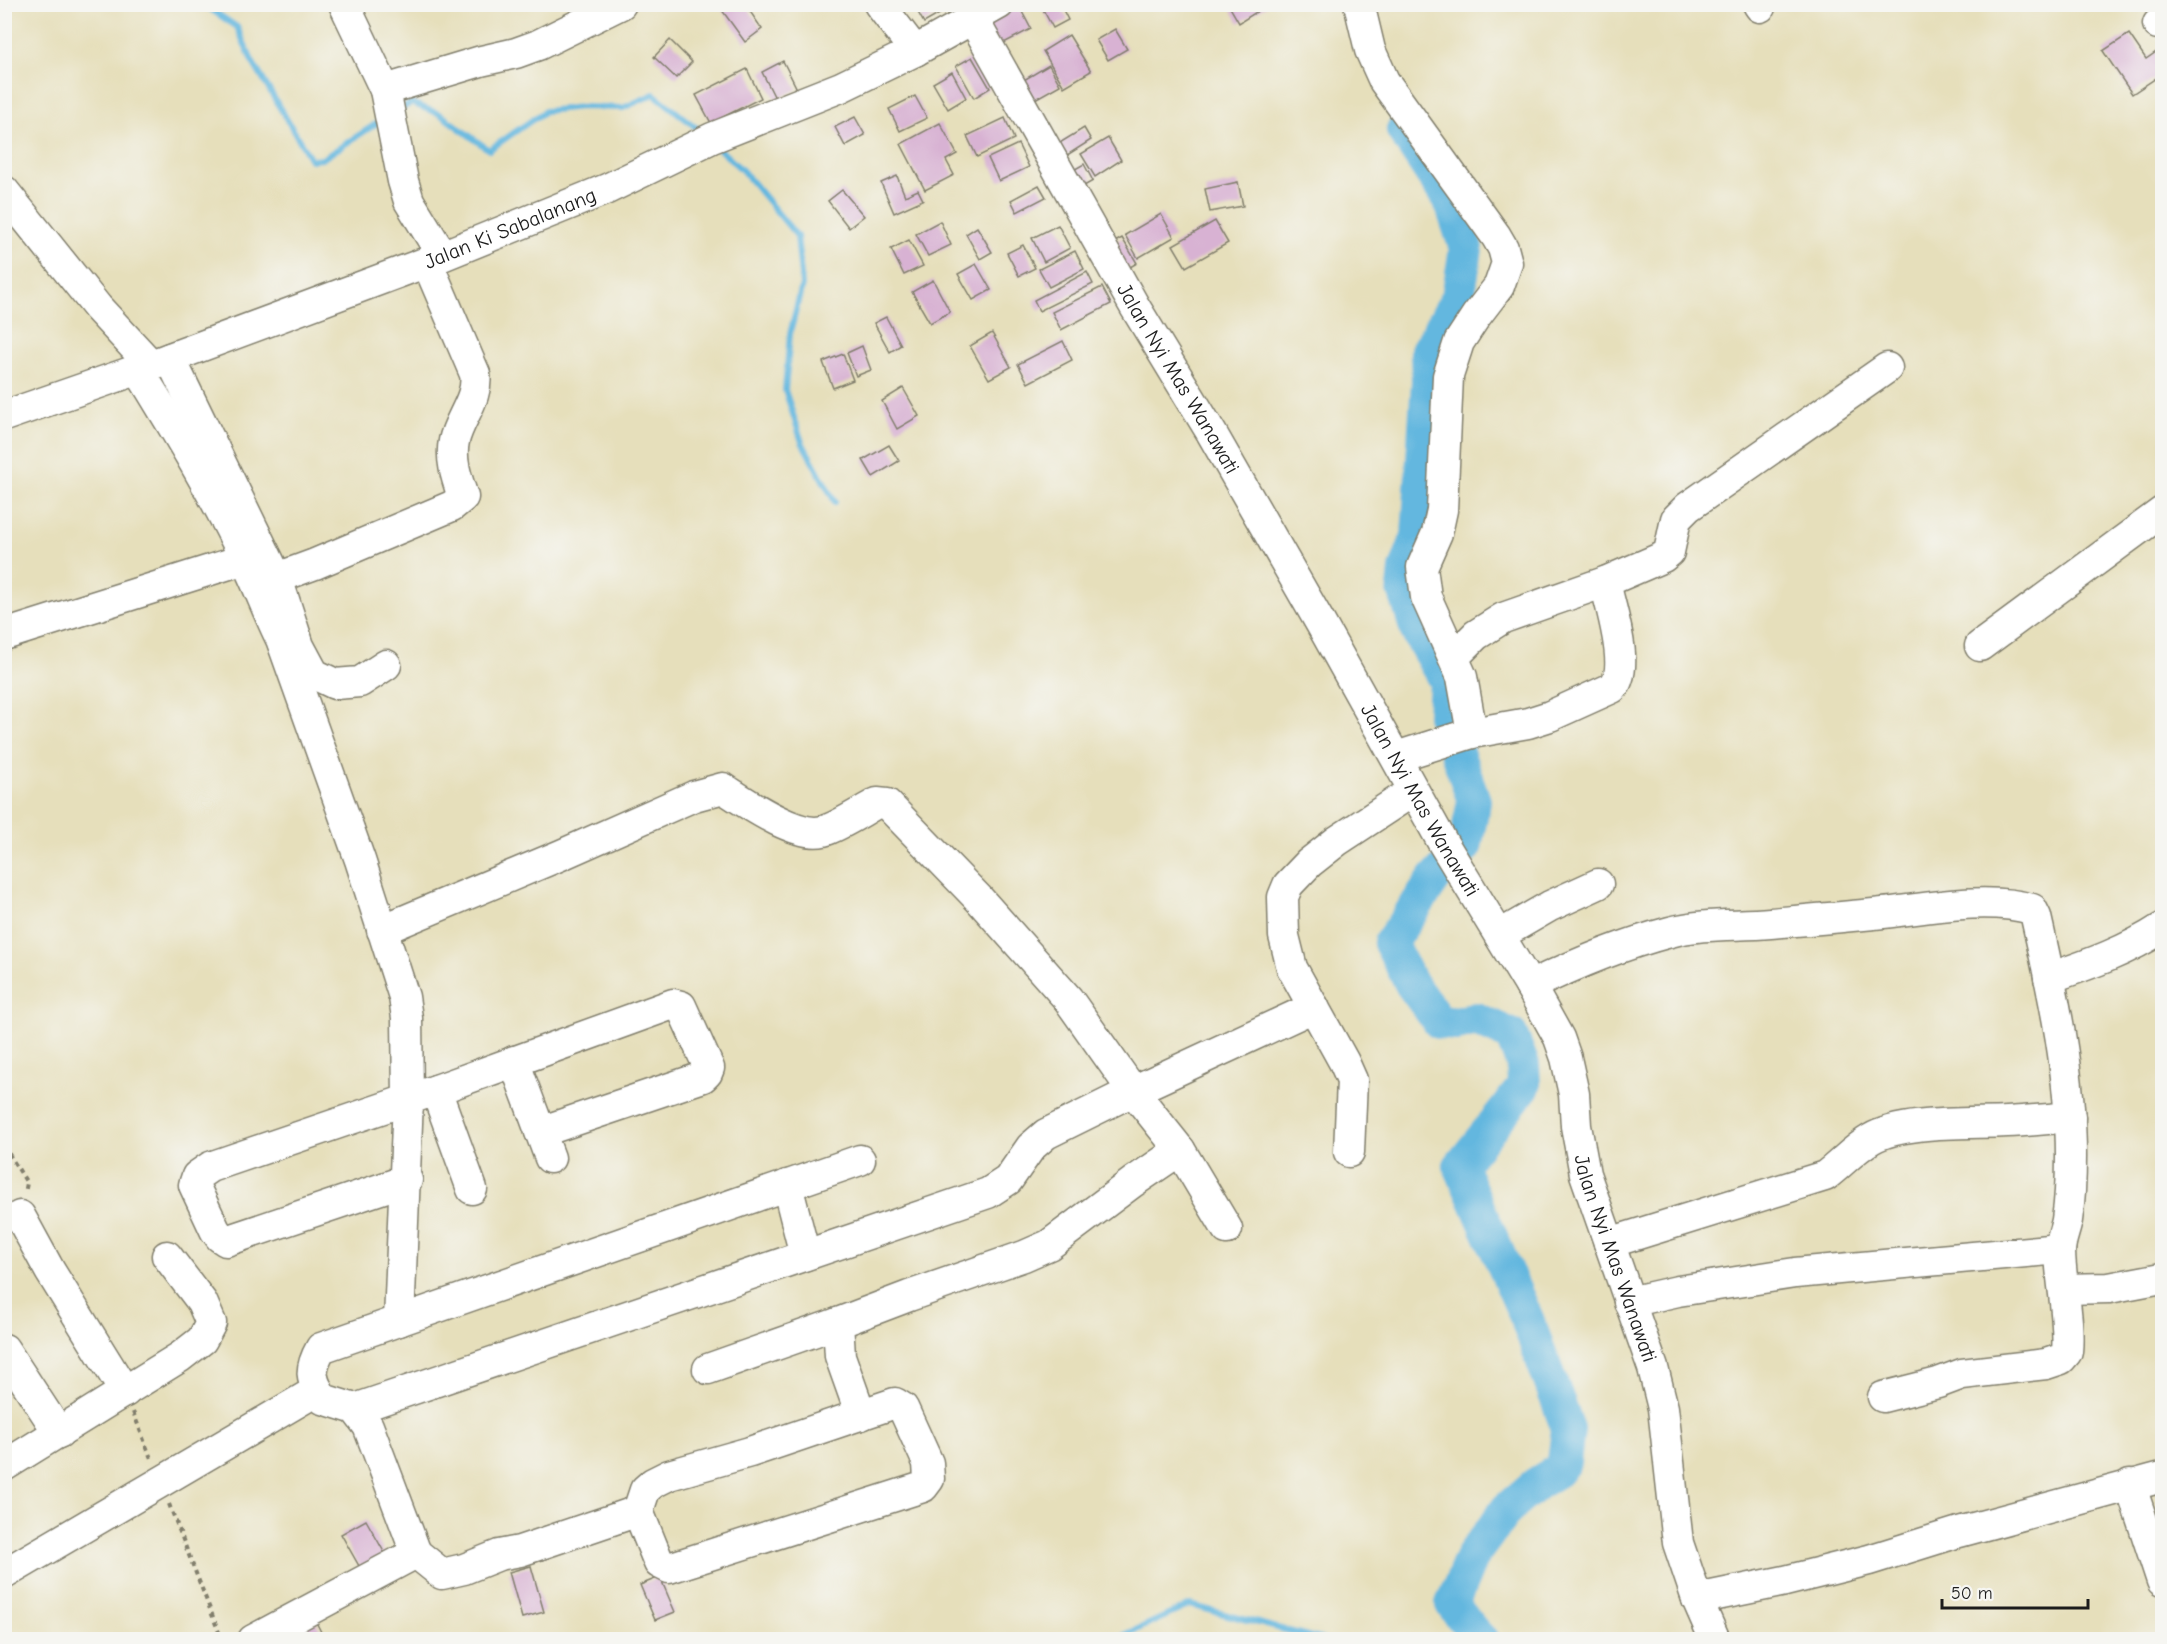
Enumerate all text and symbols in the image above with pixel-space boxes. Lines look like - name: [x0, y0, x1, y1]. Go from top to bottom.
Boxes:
- street label: Jalan Ki Sabalanang: [421, 183, 600, 274]
- street label: Jalan Nyi Mas Wanawati: [1112, 279, 1244, 478]
- street label: Jalan Nyi Mas Wanawati: [1356, 700, 1485, 901]
- street label: Jalan Nyi Mas Wanawati: [1570, 1153, 1662, 1365]
- scale bar: [1942, 1572, 2088, 1610]
- text: 50 m: [1951, 1583, 1993, 1604]

